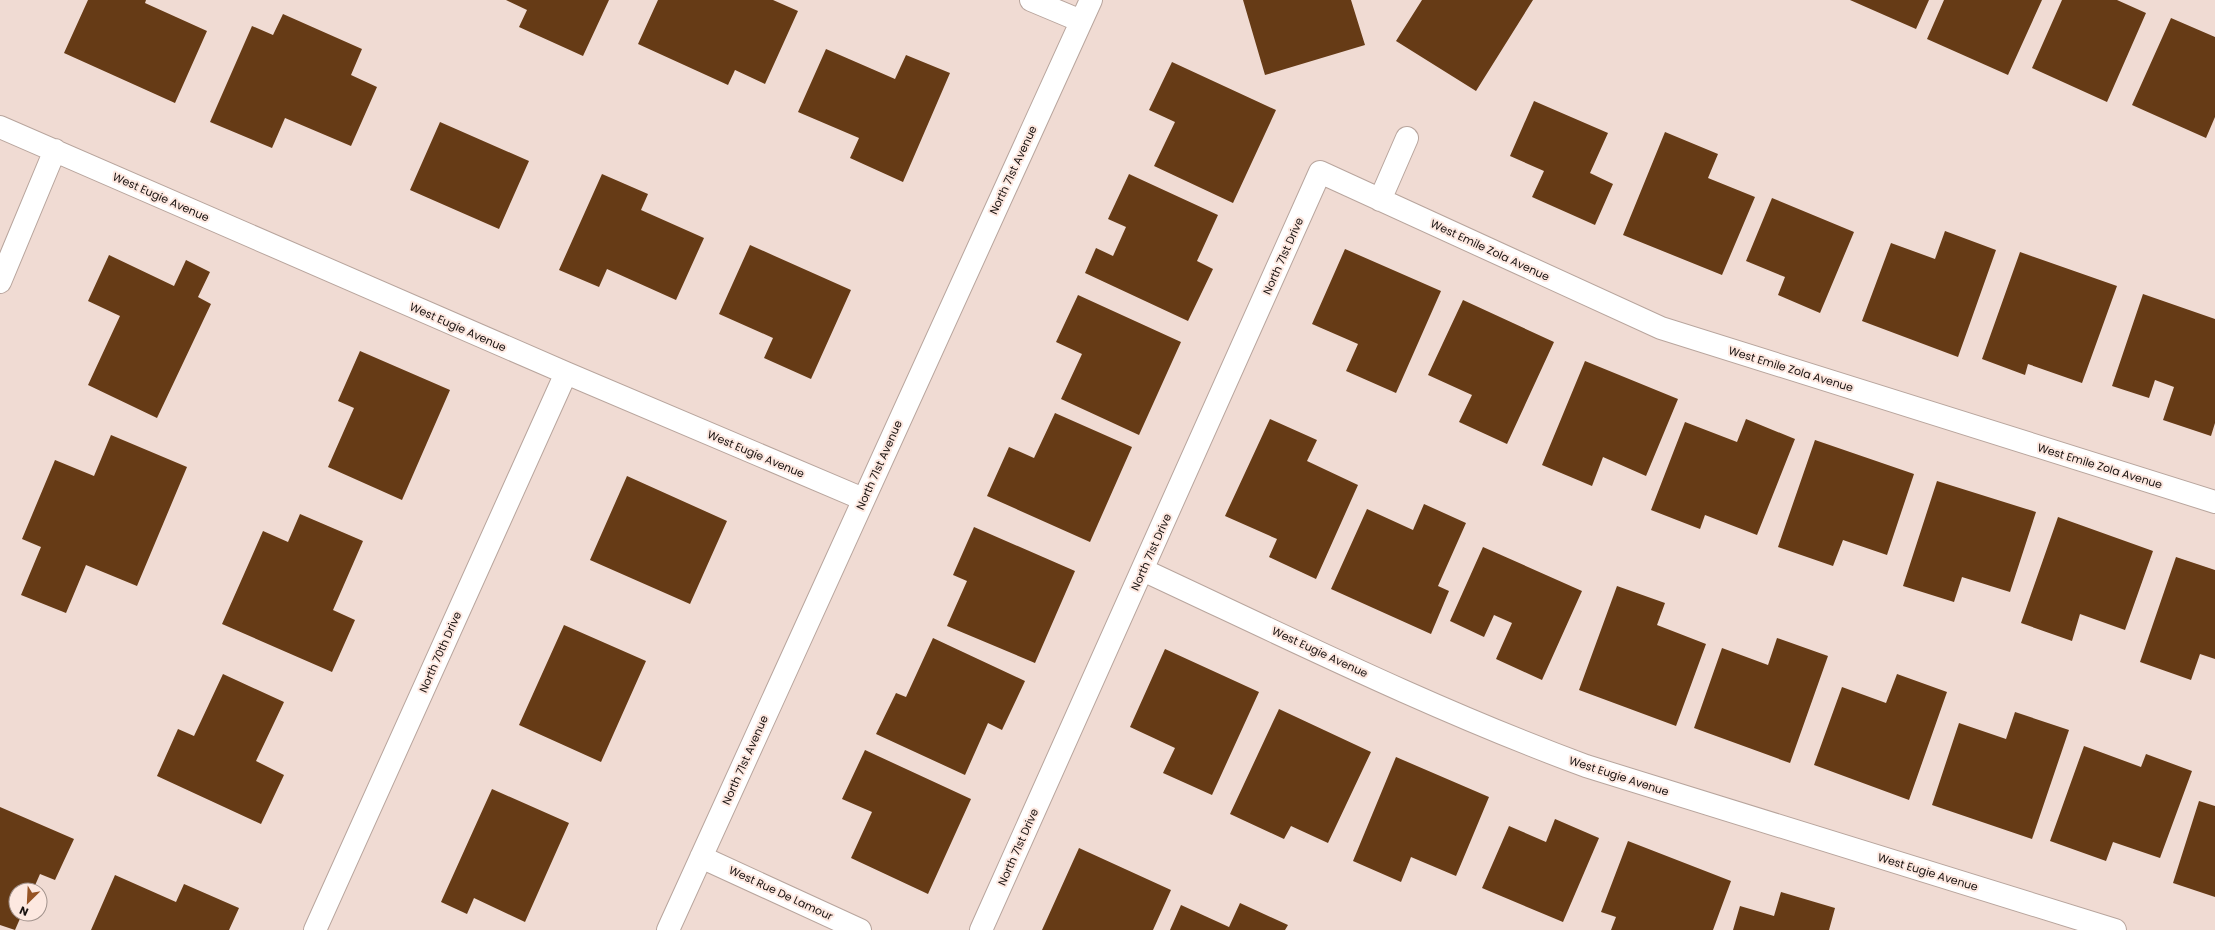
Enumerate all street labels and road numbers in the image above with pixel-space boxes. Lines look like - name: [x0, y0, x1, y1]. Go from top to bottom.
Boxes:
- street label: North 71st Avenue: [985, 123, 1041, 217]
- street label: West Eugie Avenue: [110, 169, 212, 226]
- street label: North 71st Drive: [1259, 215, 1307, 297]
- street label: West Emile Zola Avenue: [1428, 215, 1552, 285]
- street label: West Eugie Avenue: [407, 299, 509, 356]
- street label: West Emile Zola Avenue: [1727, 342, 1856, 396]
- street label: North 71st Avenue: [852, 418, 906, 512]
- street label: West Eugie Avenue: [705, 426, 807, 482]
- street label: West Emile Zola Avenue: [2036, 439, 2165, 493]
- street label: North 71st Drive: [1127, 511, 1175, 593]
- street label: North 70th Drive: [415, 609, 465, 695]
- street label: West Eugie Avenue: [1269, 623, 1371, 681]
- street label: North 71st Avenue: [718, 713, 772, 807]
- street label: West Eugie Avenue: [1567, 752, 1671, 800]
- street label: North 71st Drive: [994, 806, 1042, 888]
- street label: West Eugie Avenue: [1876, 849, 1980, 895]
- street label: West Rue De Lamour: [726, 862, 836, 924]

